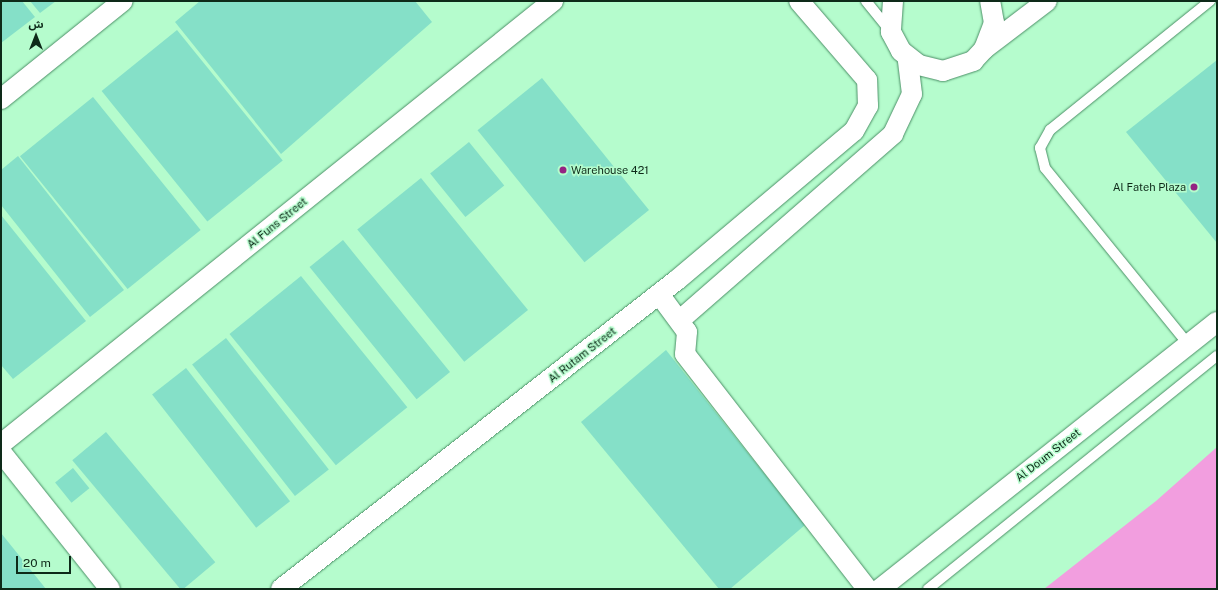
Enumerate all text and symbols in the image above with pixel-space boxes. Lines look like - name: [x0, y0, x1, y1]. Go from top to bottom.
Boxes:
- north arrow: [16, 16, 56, 56]
- text: ش: [28, 18, 44, 30]
- place label: Warehouse 421: [571, 163, 649, 177]
- marker: Warehouse 421: [558, 165, 568, 175]
- place label: Al Fateh Plaza: [1113, 180, 1186, 194]
- marker: Al Fateh Plaza: [1189, 182, 1199, 192]
- street label: Al Funs Street: [244, 195, 310, 251]
- street label: Al Rutam Street: [546, 324, 618, 386]
- street label: Al Doum Street: [1013, 426, 1083, 484]
- scale bar: [18, 548, 73, 574]
- text: 20 m: [23, 556, 51, 570]

